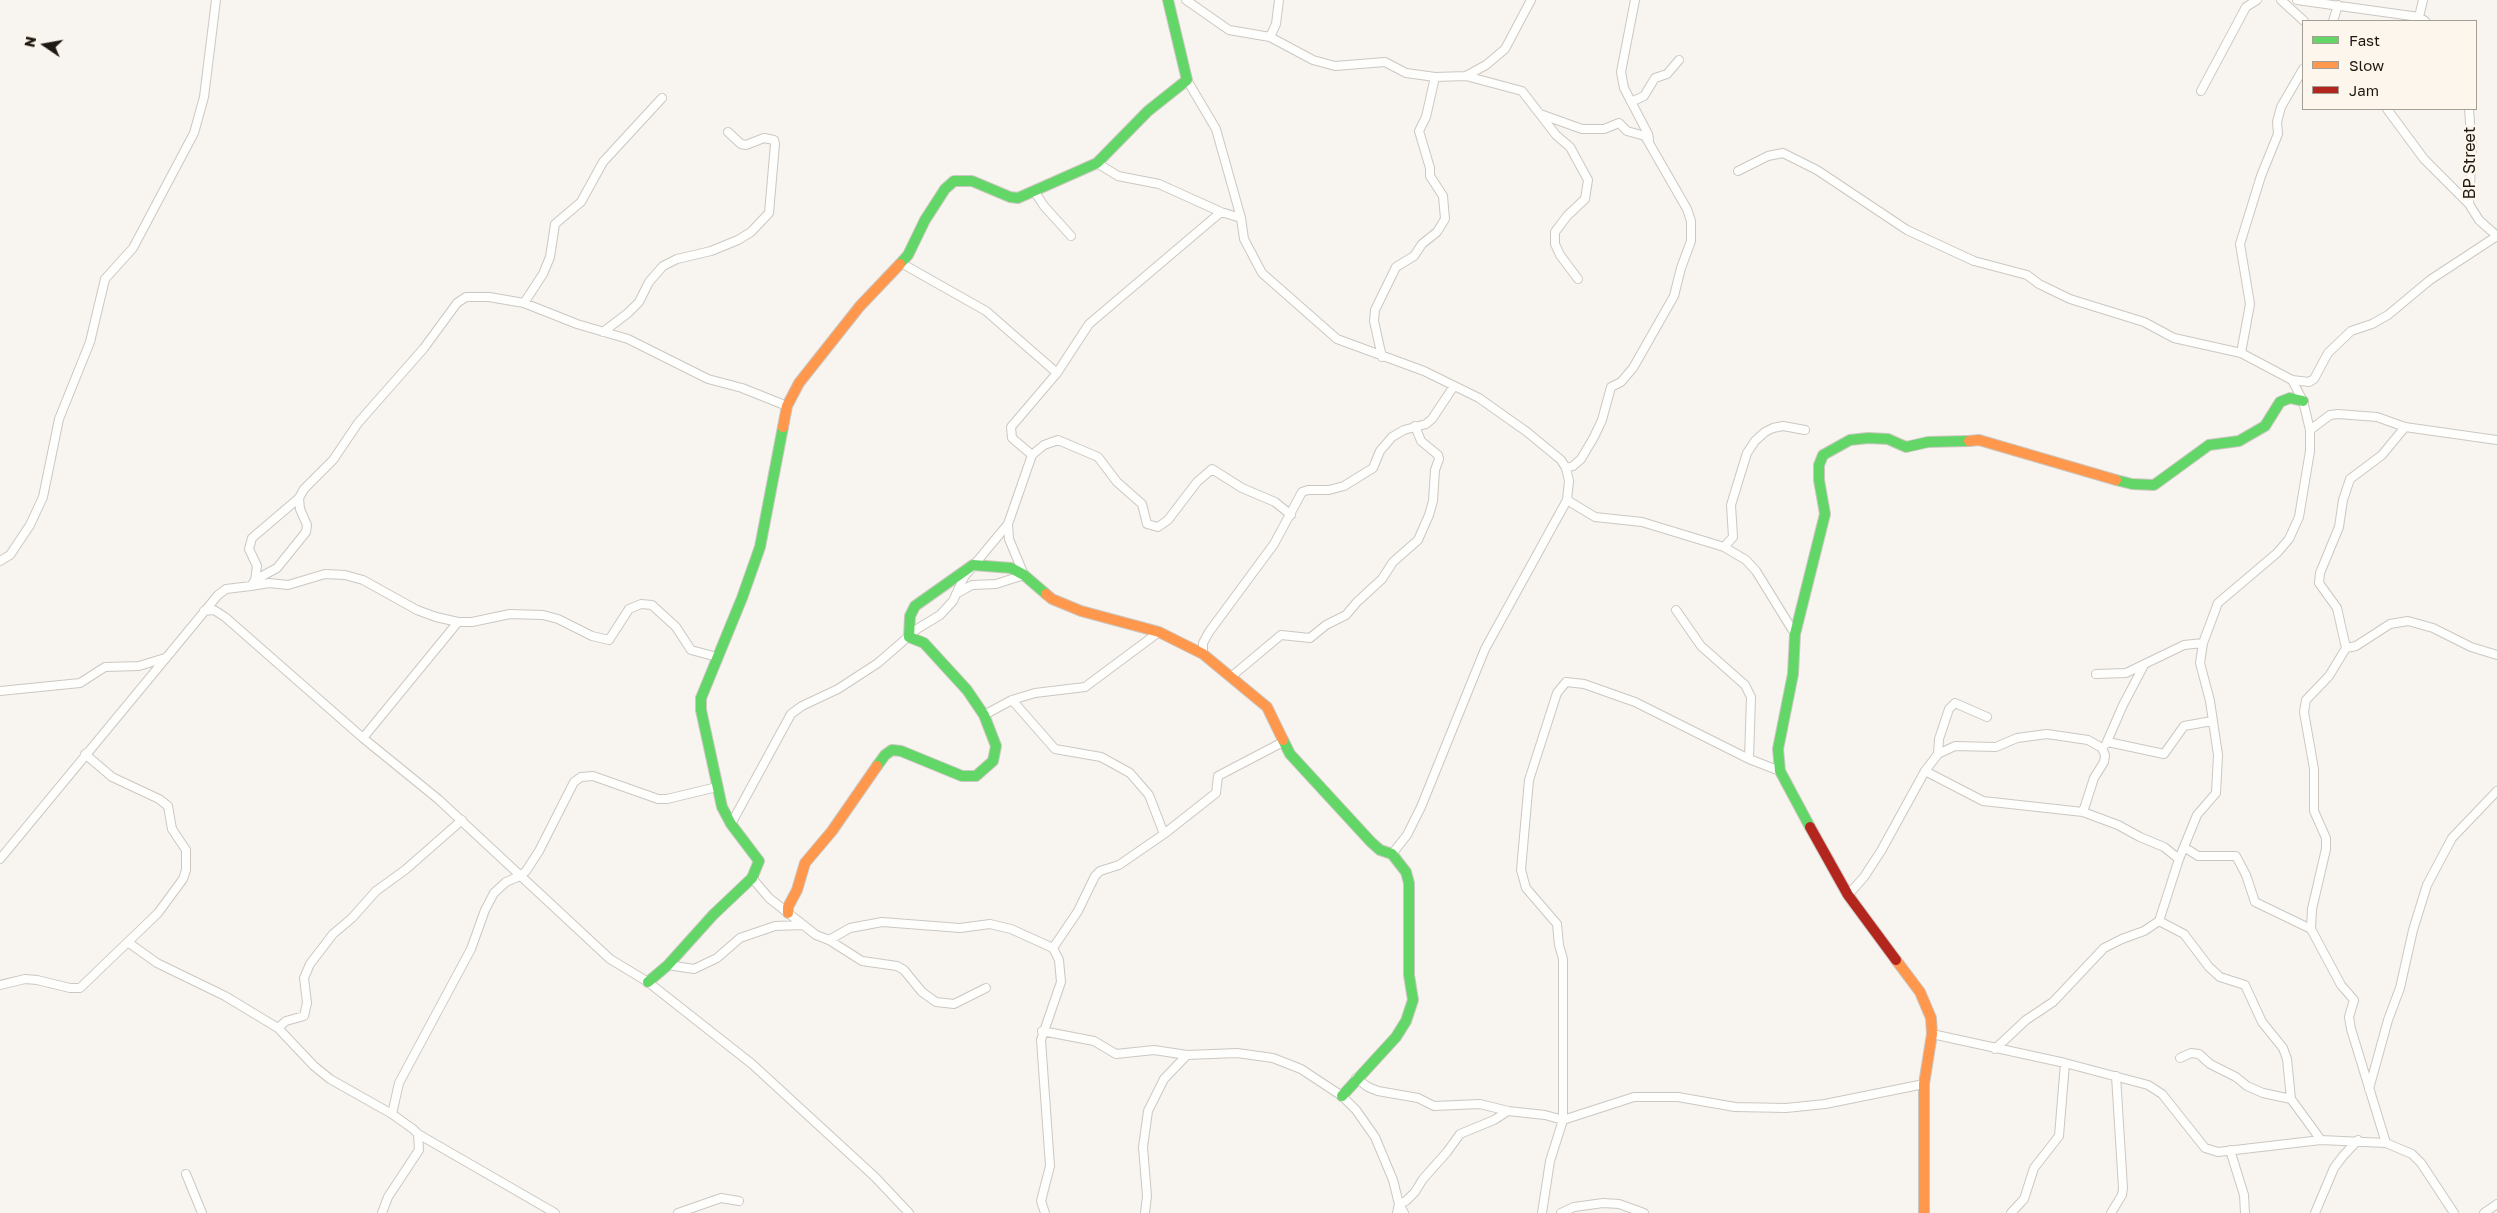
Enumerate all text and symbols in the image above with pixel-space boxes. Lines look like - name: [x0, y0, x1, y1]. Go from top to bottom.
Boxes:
- north arrow: [20, 20, 70, 70]
- legend: [2302, 20, 2477, 110]
- text: Fast: [2349, 31, 2380, 49]
- text: N: [20, 35, 39, 49]
- text: Slow: [2349, 56, 2384, 74]
- text: Jam: [2349, 81, 2379, 99]
- street label: BP Street: [2460, 127, 2480, 199]

